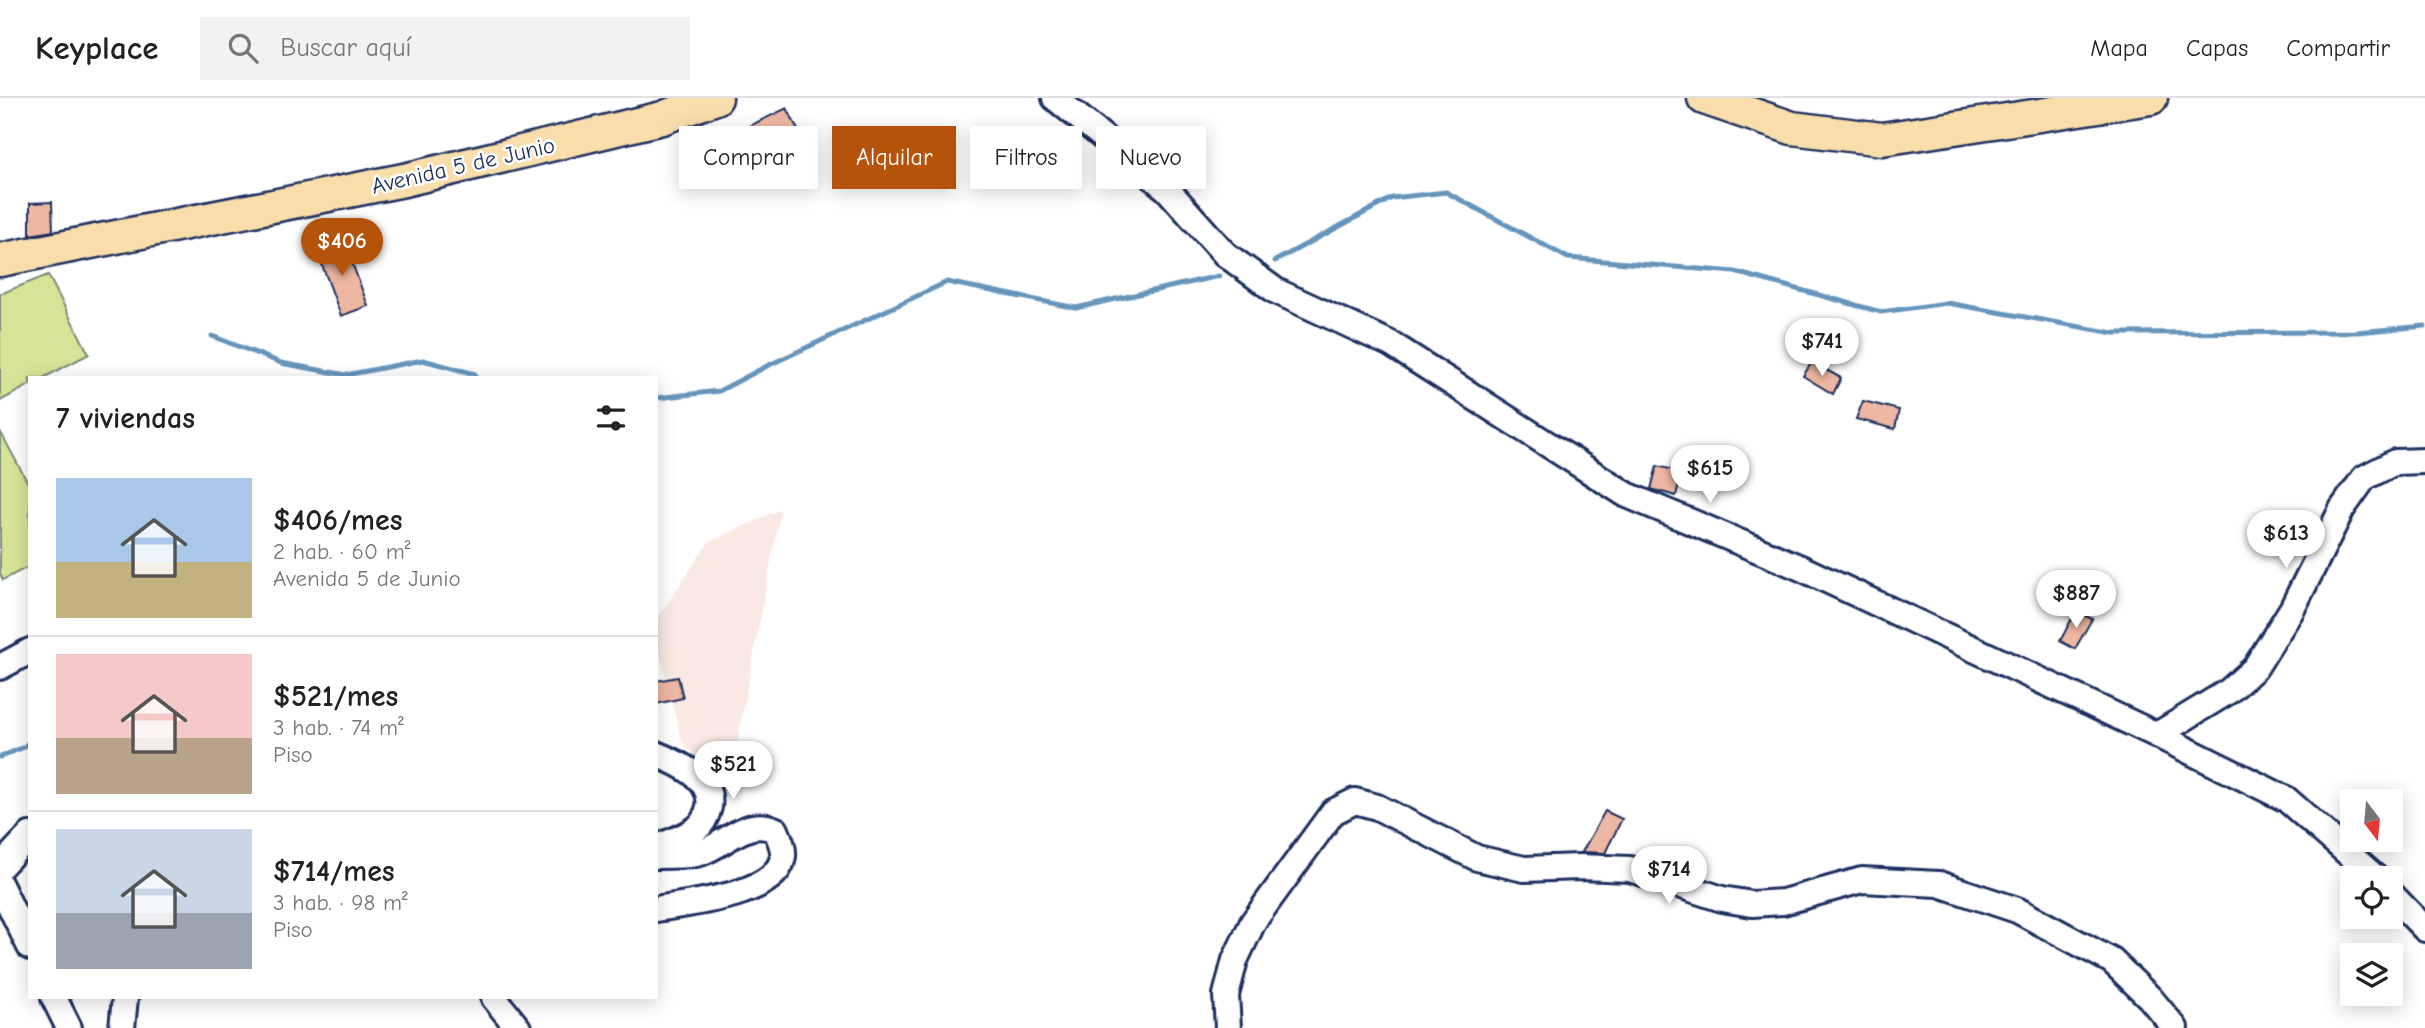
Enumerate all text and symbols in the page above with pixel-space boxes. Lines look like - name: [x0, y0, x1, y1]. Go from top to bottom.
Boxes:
- search box: [200, 17, 690, 80]
- text: Keyplace: [35, 29, 158, 67]
- icon: search: [224, 29, 262, 67]
- text: Buscar aquí: [280, 33, 412, 63]
- text: Mapa: [2090, 34, 2148, 62]
- text: Capas: [2186, 34, 2248, 62]
- text: Compartir: [2286, 34, 2390, 62]
- chip: Comprar: [679, 126, 818, 189]
- chip: Alquilar: [832, 126, 956, 189]
- chip: Filtros: [970, 126, 1082, 189]
- chip: Nuevo: [1096, 126, 1206, 189]
- street label: Avenida 5 de Junio: [369, 131, 558, 200]
- pin: $406: [301, 218, 383, 278]
- text: $406: [317, 227, 367, 254]
- pin: $741: [1781, 318, 1863, 378]
- text: $741: [1801, 327, 1843, 354]
- icon: filters: [592, 399, 630, 437]
- text: 7 viviendas: [56, 401, 195, 436]
- pin: $615: [1669, 446, 1751, 505]
- text: $615: [1686, 454, 1734, 481]
- text: $406/mes: [273, 503, 402, 538]
- icon: home: [112, 506, 196, 590]
- pin: $613: [2245, 510, 2327, 570]
- text: $613: [2263, 519, 2309, 546]
- text: 2 hab. · 60 m²: [273, 538, 410, 565]
- text: Avenida 5 de Junio: [273, 565, 461, 592]
- pin: $887: [2035, 570, 2117, 630]
- text: $887: [2052, 579, 2100, 606]
- text: $521/mes: [273, 679, 398, 714]
- icon: home: [112, 682, 196, 766]
- text: 3 hab. · 74 m²: [273, 714, 404, 741]
- text: Piso: [273, 741, 313, 768]
- pin: $521: [692, 742, 774, 801]
- text: $521: [710, 750, 756, 777]
- north arrow: [2340, 789, 2403, 852]
- map controls: [2340, 789, 2403, 1006]
- pin: $714: [1628, 846, 1710, 906]
- text: $714/mes: [273, 854, 395, 889]
- text: $714: [1647, 855, 1691, 882]
- icon: home: [112, 857, 196, 941]
- button: locate: [2340, 866, 2403, 929]
- text: 3 hab. · 98 m²: [273, 889, 408, 916]
- text: Piso: [273, 916, 313, 943]
- button: layers: [2340, 943, 2403, 1006]

